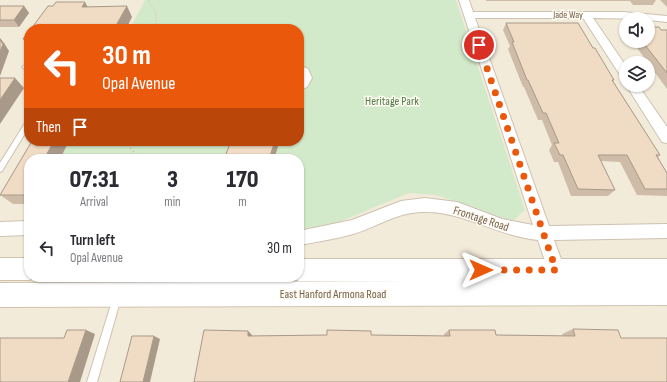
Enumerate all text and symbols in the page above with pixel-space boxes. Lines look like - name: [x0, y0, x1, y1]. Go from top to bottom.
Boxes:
- street label: Jade Way: [552, 9, 583, 21]
- map controls: [619, 12, 655, 92]
- button: sound: [619, 12, 655, 48]
- pin: [462, 28, 496, 62]
- icon: arrive: [468, 34, 490, 56]
- text: 30 m: [102, 39, 151, 72]
- icon: left: [36, 40, 88, 92]
- button: layers: [619, 56, 655, 92]
- text: Opal Avenue: [102, 73, 175, 94]
- park label: Heritage Park: [365, 94, 419, 109]
- icon: arrive: [69, 116, 91, 138]
- text: Then: [36, 118, 61, 137]
- text: 07:31: [70, 165, 119, 194]
- text: 3: [167, 165, 178, 194]
- text: 170: [226, 165, 258, 194]
- text: Arrival: [80, 194, 108, 210]
- text: min: [164, 194, 181, 210]
- text: m: [238, 194, 247, 210]
- street label: Frontage Road: [451, 203, 511, 235]
- text: Turn left: [70, 231, 115, 250]
- icon: left: [36, 237, 58, 259]
- text: 30 m: [267, 239, 292, 258]
- position arrow: [460, 249, 502, 291]
- text: Opal Avenue: [70, 250, 123, 266]
- street label: East Hanford Armona Road: [280, 287, 386, 302]

